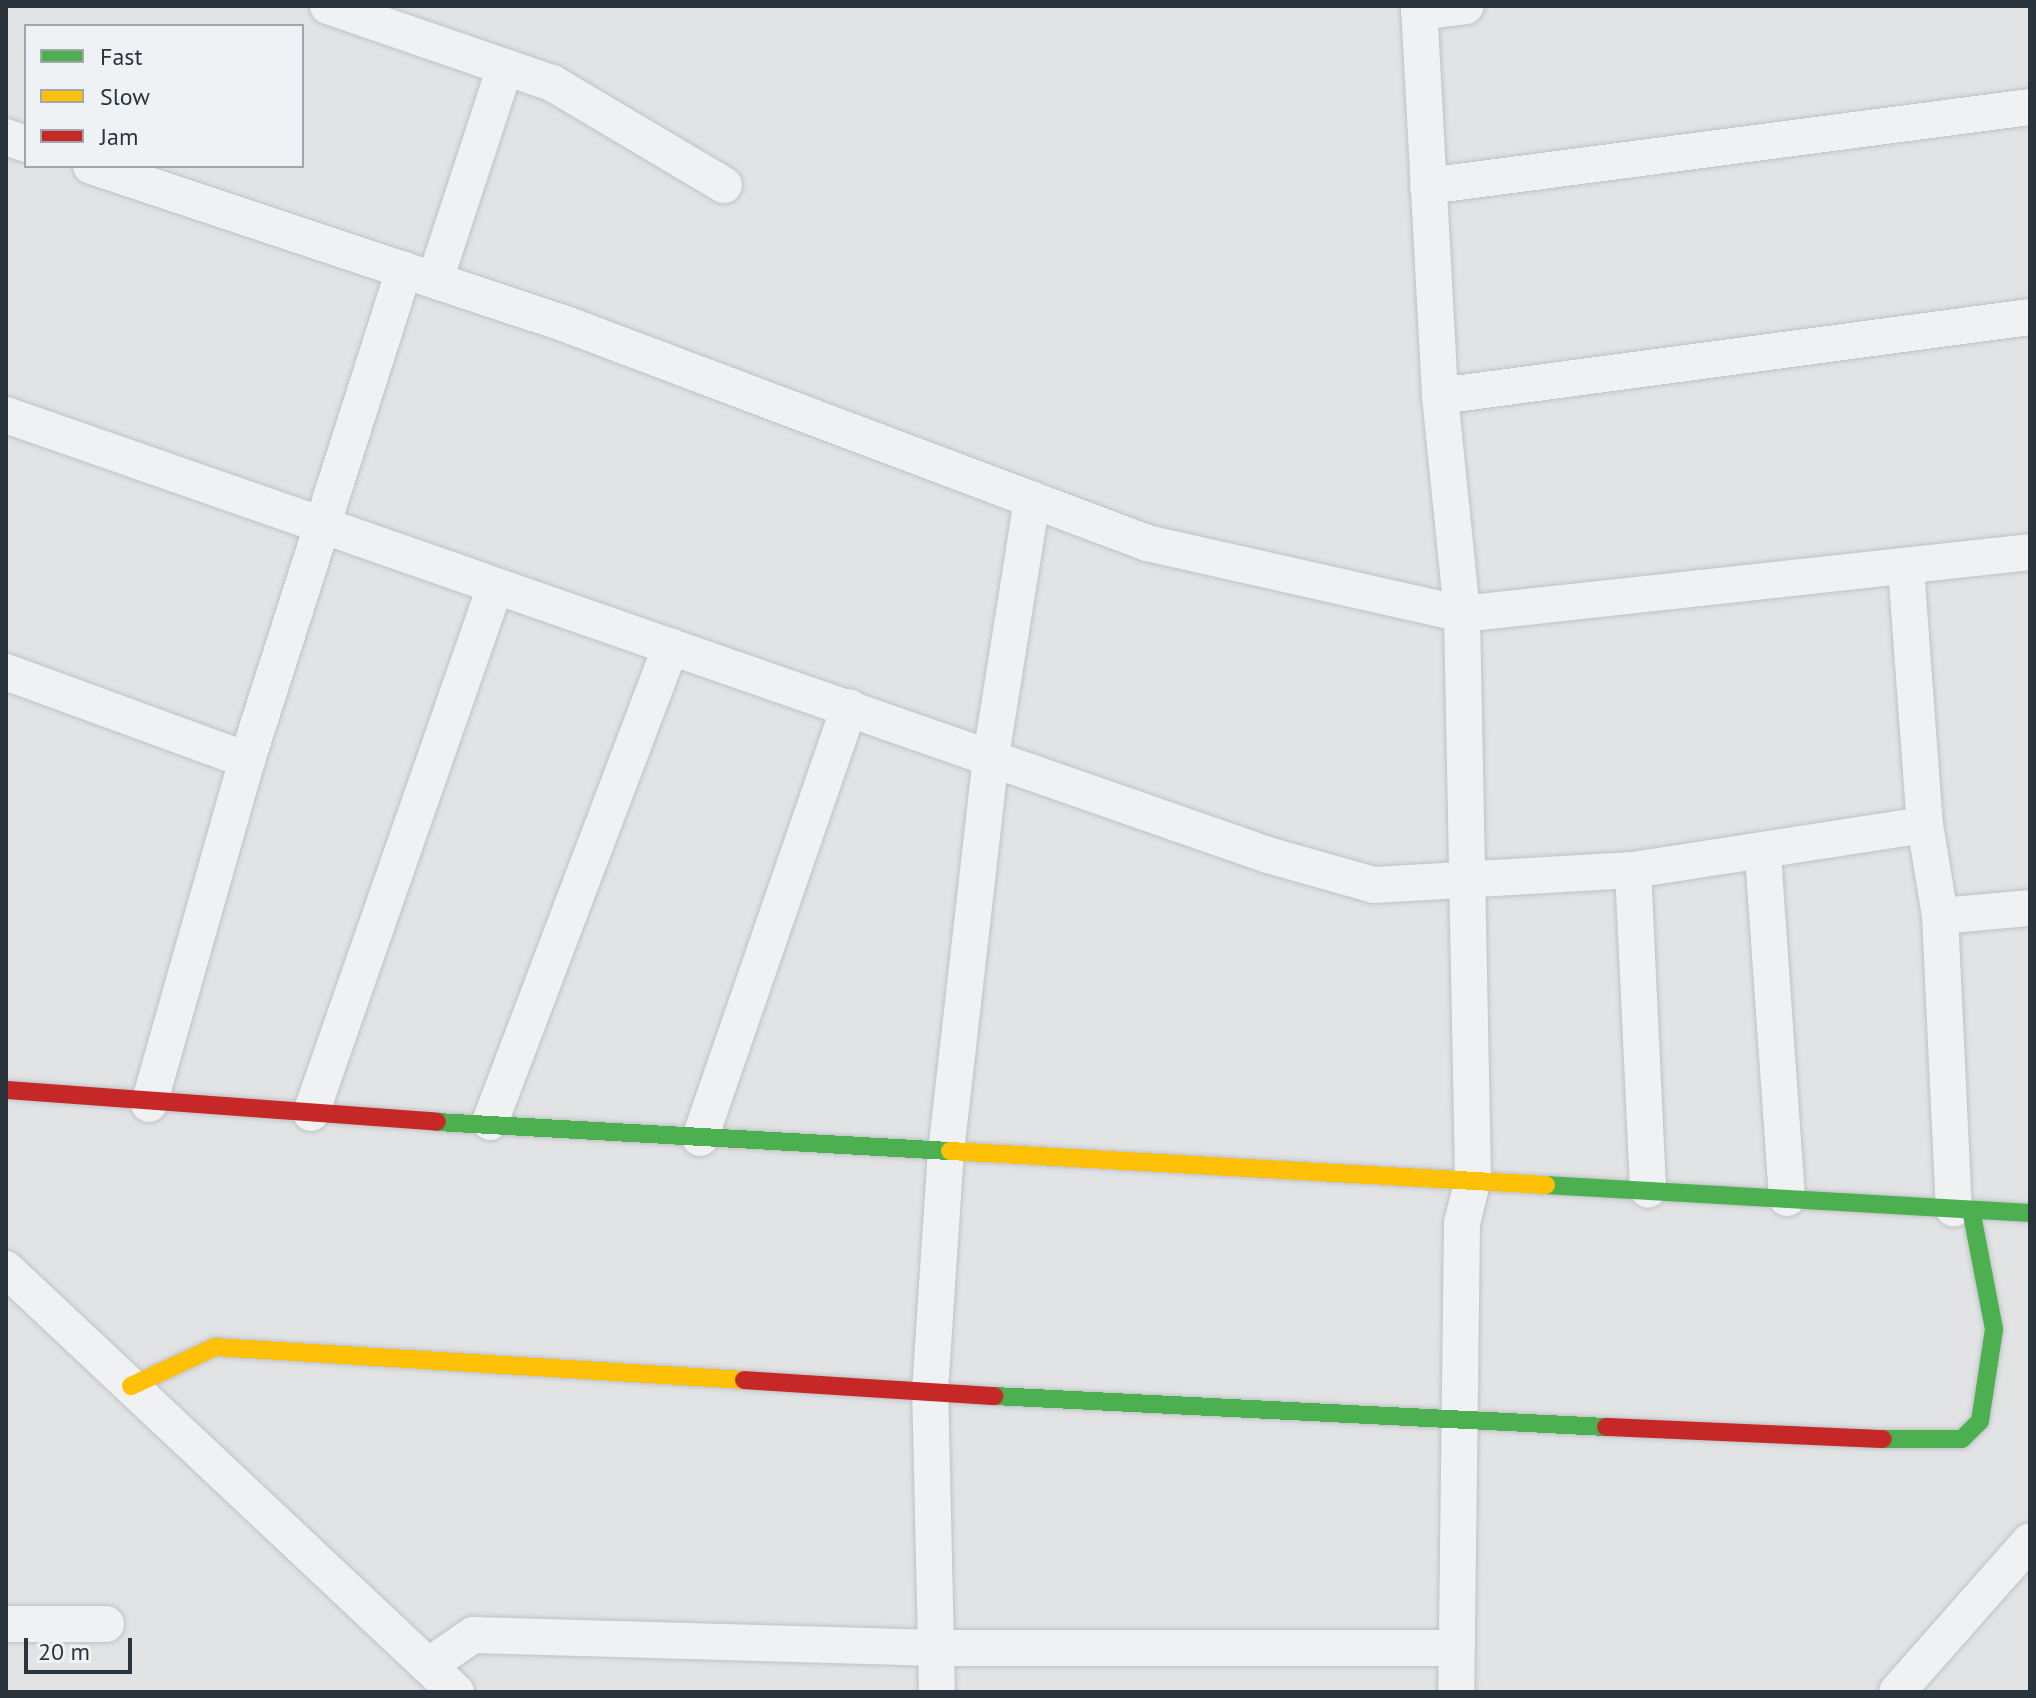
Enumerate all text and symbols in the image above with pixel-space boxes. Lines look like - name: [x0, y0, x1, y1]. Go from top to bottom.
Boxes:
- legend: [24, 24, 304, 168]
- text: Fast: [100, 41, 143, 72]
- text: Slow: [100, 81, 150, 112]
- text: Jam: [100, 121, 138, 152]
- scale bar: [28, 1622, 136, 1672]
- text: 20 m: [38, 1636, 90, 1667]

